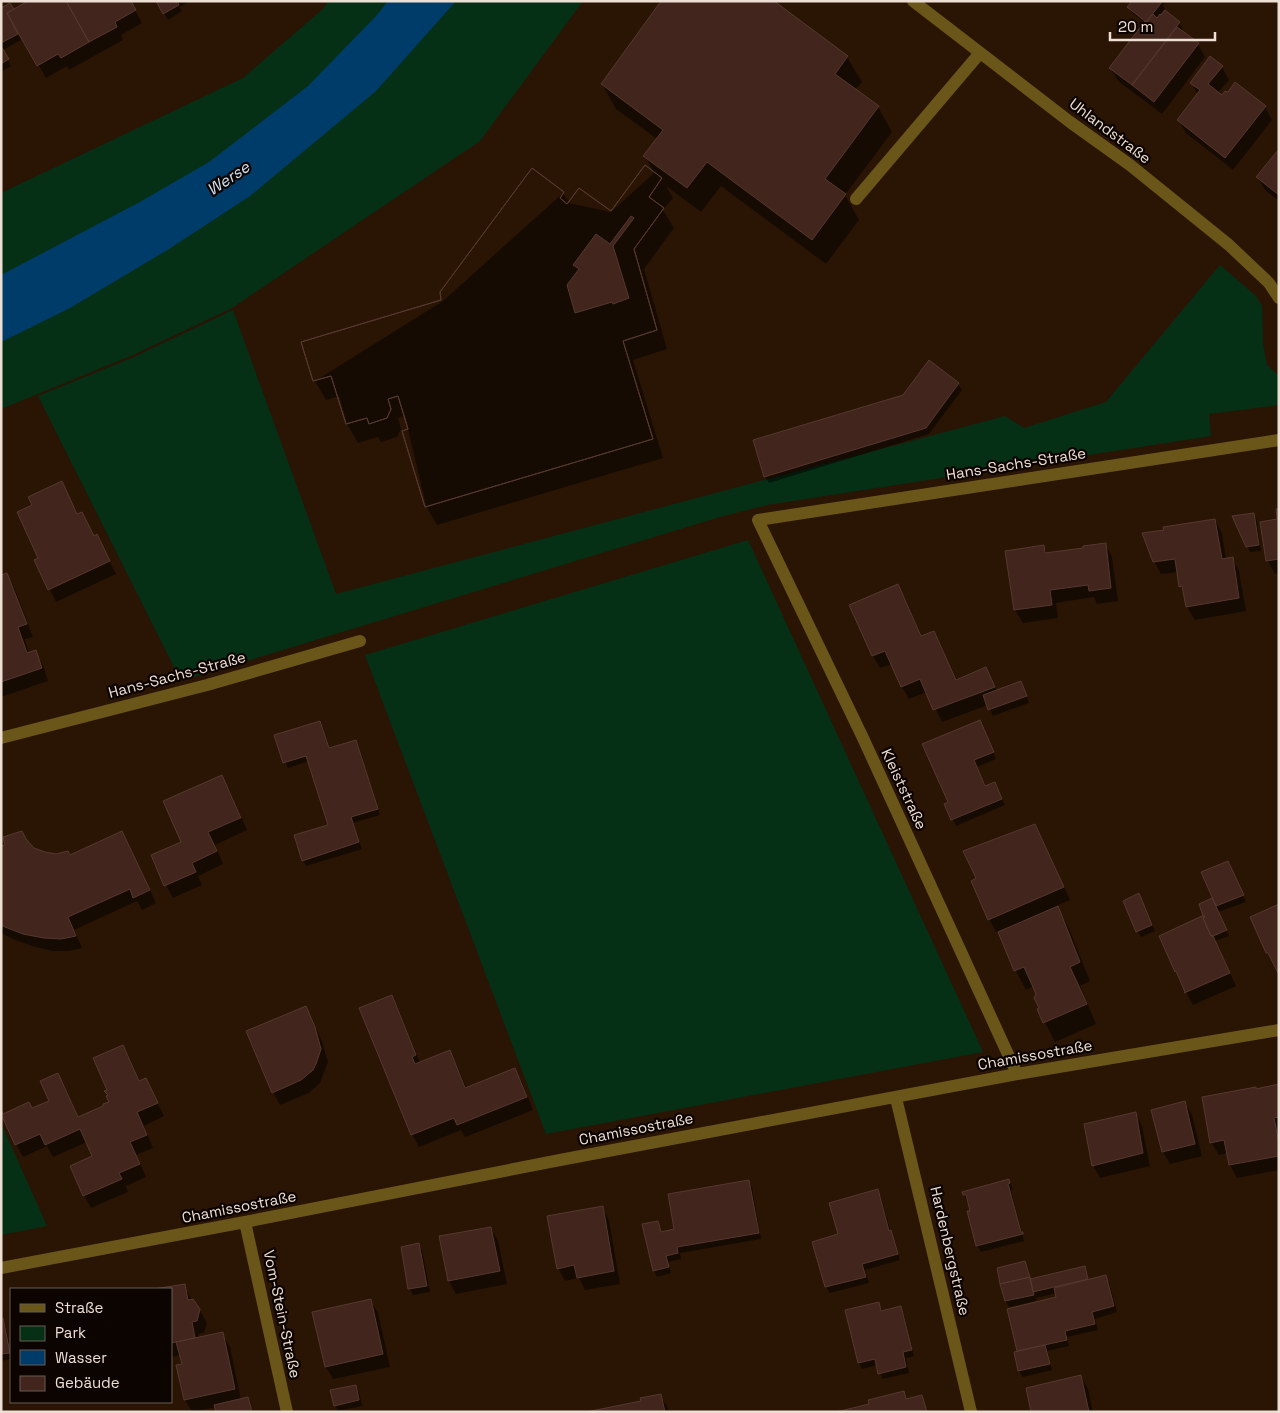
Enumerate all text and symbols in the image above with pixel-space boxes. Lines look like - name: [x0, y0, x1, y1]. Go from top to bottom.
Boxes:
- scale bar: [1110, 10, 1215, 42]
- text: 20 m: [1118, 17, 1153, 36]
- street label: Uhlandstraße: [1066, 94, 1155, 168]
- water label: Werse: [203, 156, 254, 200]
- street label: Hans-Sachs-Straße: [945, 443, 1087, 484]
- street label: Hans-Sachs-Straße: [106, 647, 248, 702]
- street label: Kleiststraße: [877, 745, 931, 832]
- street label: Chamissostraße: [976, 1035, 1094, 1074]
- street label: Chamissostraße: [577, 1108, 695, 1149]
- street label: Hardenbergstraße: [926, 1184, 975, 1317]
- street label: Chamissostraße: [180, 1186, 298, 1227]
- street label: Vom-Stein-Straße: [260, 1248, 305, 1380]
- legend: [10, 1288, 172, 1403]
- text: Straße: [55, 1298, 104, 1317]
- text: Park: [55, 1323, 86, 1342]
- text: Wasser: [55, 1348, 107, 1367]
- text: Gebäude: [55, 1373, 120, 1392]

